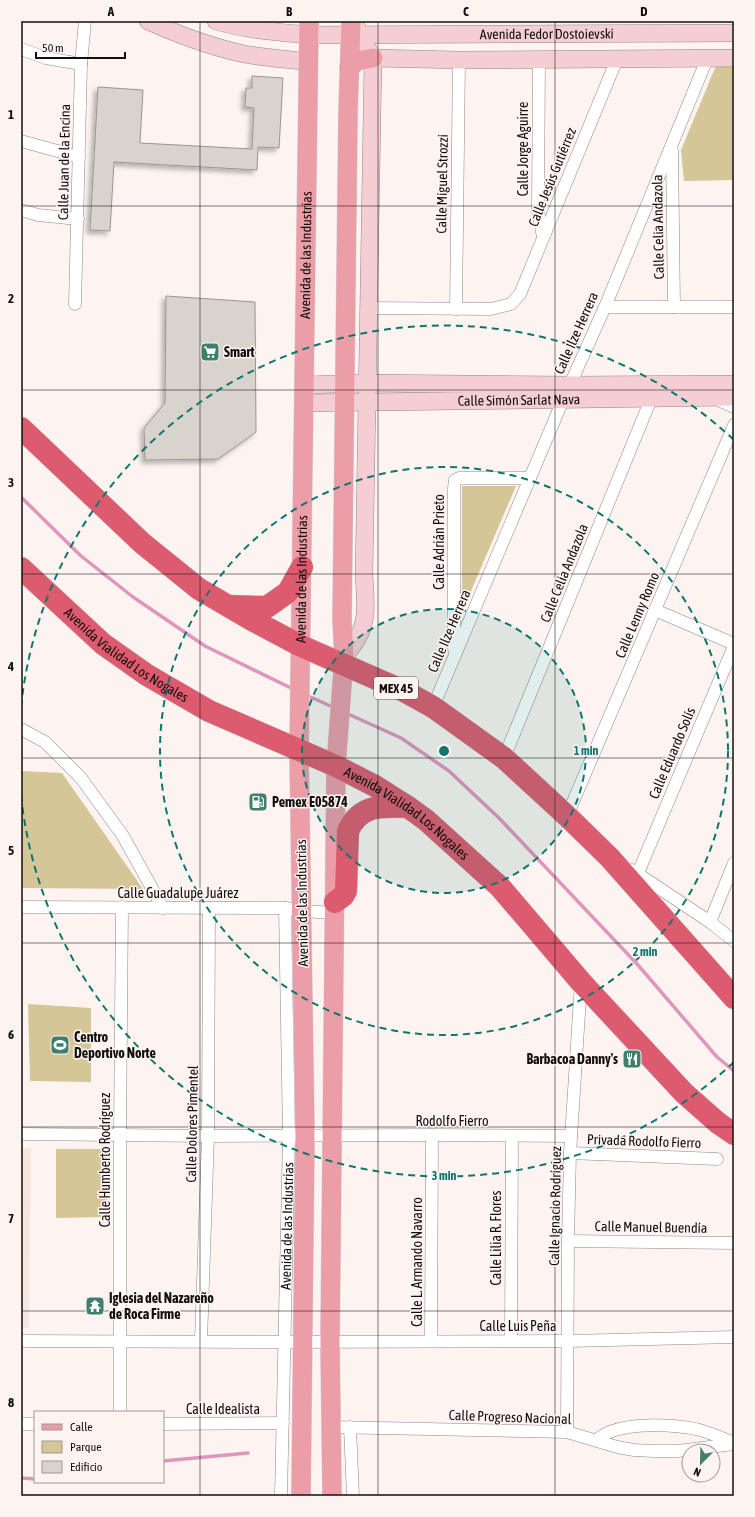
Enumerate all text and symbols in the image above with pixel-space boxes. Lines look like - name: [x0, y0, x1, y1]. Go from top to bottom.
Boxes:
- text: A: [107, 4, 115, 19]
- text: B: [286, 4, 293, 19]
- text: C: [463, 4, 469, 19]
- text: D: [640, 4, 648, 19]
- street label: Avenida Fedor Dostoievski: [480, 26, 614, 42]
- scale bar: [36, 34, 125, 60]
- text: 50 m: [42, 41, 64, 55]
- street label: Calle Jorge Aguirre: [515, 102, 531, 196]
- street label: Calle Juan de la Encina: [55, 104, 73, 220]
- text: 1: [8, 107, 14, 122]
- street label: Calle Jesús Gutiérrez: [525, 125, 579, 229]
- street label: Calle Miguel Strozzi: [433, 134, 451, 234]
- street label: Calle Celia Andazola: [649, 174, 667, 280]
- street label: Avenida de las Industrias: [297, 191, 315, 319]
- street label: Calle Ilze Herrera: [551, 289, 601, 377]
- text: 2: [8, 291, 14, 306]
- supermarket icon: Smart: [199, 341, 221, 363]
- place label: Smart: [224, 344, 255, 360]
- street label: Calle Simón Sarlat Nava: [458, 391, 580, 409]
- text: 3: [8, 475, 14, 490]
- street label: Calle Adrián Prieto: [431, 494, 447, 590]
- street label: Avenida de las Industrias: [292, 515, 310, 643]
- street label: Calle Celia Andazola: [537, 521, 591, 625]
- street label: Calle Lenny Romo: [612, 570, 662, 660]
- street label: Calle Ilze Herrera: [424, 587, 474, 675]
- street label: Avenida Vialidad Los Nogales: [61, 604, 191, 705]
- text: 4: [7, 659, 14, 674]
- road number: MEX 45: [374, 677, 418, 699]
- street label: Calle Eduardo Solís: [646, 705, 698, 801]
- centre of rings: [437, 744, 451, 758]
- text: 1 min: [574, 744, 598, 758]
- street label: Avenida Vialidad Los Nogales: [341, 764, 472, 863]
- fuel station icon: Pemex E05874: [247, 791, 269, 813]
- place label: Pemex E05874: [272, 794, 348, 810]
- street label: Avenida de las Industrias: [293, 839, 311, 967]
- text: 5: [8, 843, 14, 858]
- street label: Calle Guadalupe Juárez: [118, 885, 238, 901]
- text: 2 min: [633, 945, 657, 959]
- text: 6: [8, 1027, 14, 1042]
- place label: Centro Deportivo Norte: [74, 1029, 156, 1061]
- sports icon: Centro Deportivo Norte: [49, 1034, 71, 1056]
- restaurant icon: Barbacoa Danny's: [621, 1048, 643, 1070]
- place label: Barbacoa Danny's: [526, 1051, 618, 1067]
- street label: Calle Dolores Pimentel: [183, 1065, 201, 1183]
- street label: Calle Humberto Rodríguez: [97, 1093, 113, 1227]
- street label: Rodolfo Fierro: [416, 1113, 488, 1129]
- street label: Privada Rodolfo Fierro: [587, 1131, 701, 1151]
- street label: Calle Ignacio Rodríguez: [546, 1146, 564, 1266]
- street label: Avenida de las Industrias: [278, 1162, 296, 1290]
- text: 3 min: [432, 1169, 456, 1183]
- street label: Calle Lilia R. Flores: [488, 1190, 504, 1286]
- street label: Calle L. Armando Navarro: [409, 1197, 425, 1327]
- text: 7: [8, 1211, 14, 1226]
- street label: Calle Manuel Buendía: [595, 1218, 707, 1236]
- place label: Iglesia del Nazareño de Roca Firme: [109, 1290, 214, 1322]
- temple icon: Iglesia del Nazareño de Roca Firme: [84, 1295, 106, 1317]
- street label: Calle Luis Peña: [480, 1318, 557, 1334]
- text: 8: [8, 1395, 14, 1410]
- street label: Calle Idealista: [186, 1401, 260, 1417]
- street label: Calle Progreso Nacional: [448, 1407, 572, 1427]
- legend: [34, 1411, 164, 1483]
- text: Calle: [70, 1420, 93, 1434]
- text: Parque: [70, 1440, 102, 1454]
- north arrow: [681, 1443, 721, 1483]
- text: Edificio: [70, 1460, 103, 1474]
- text: N: [692, 1465, 702, 1479]

